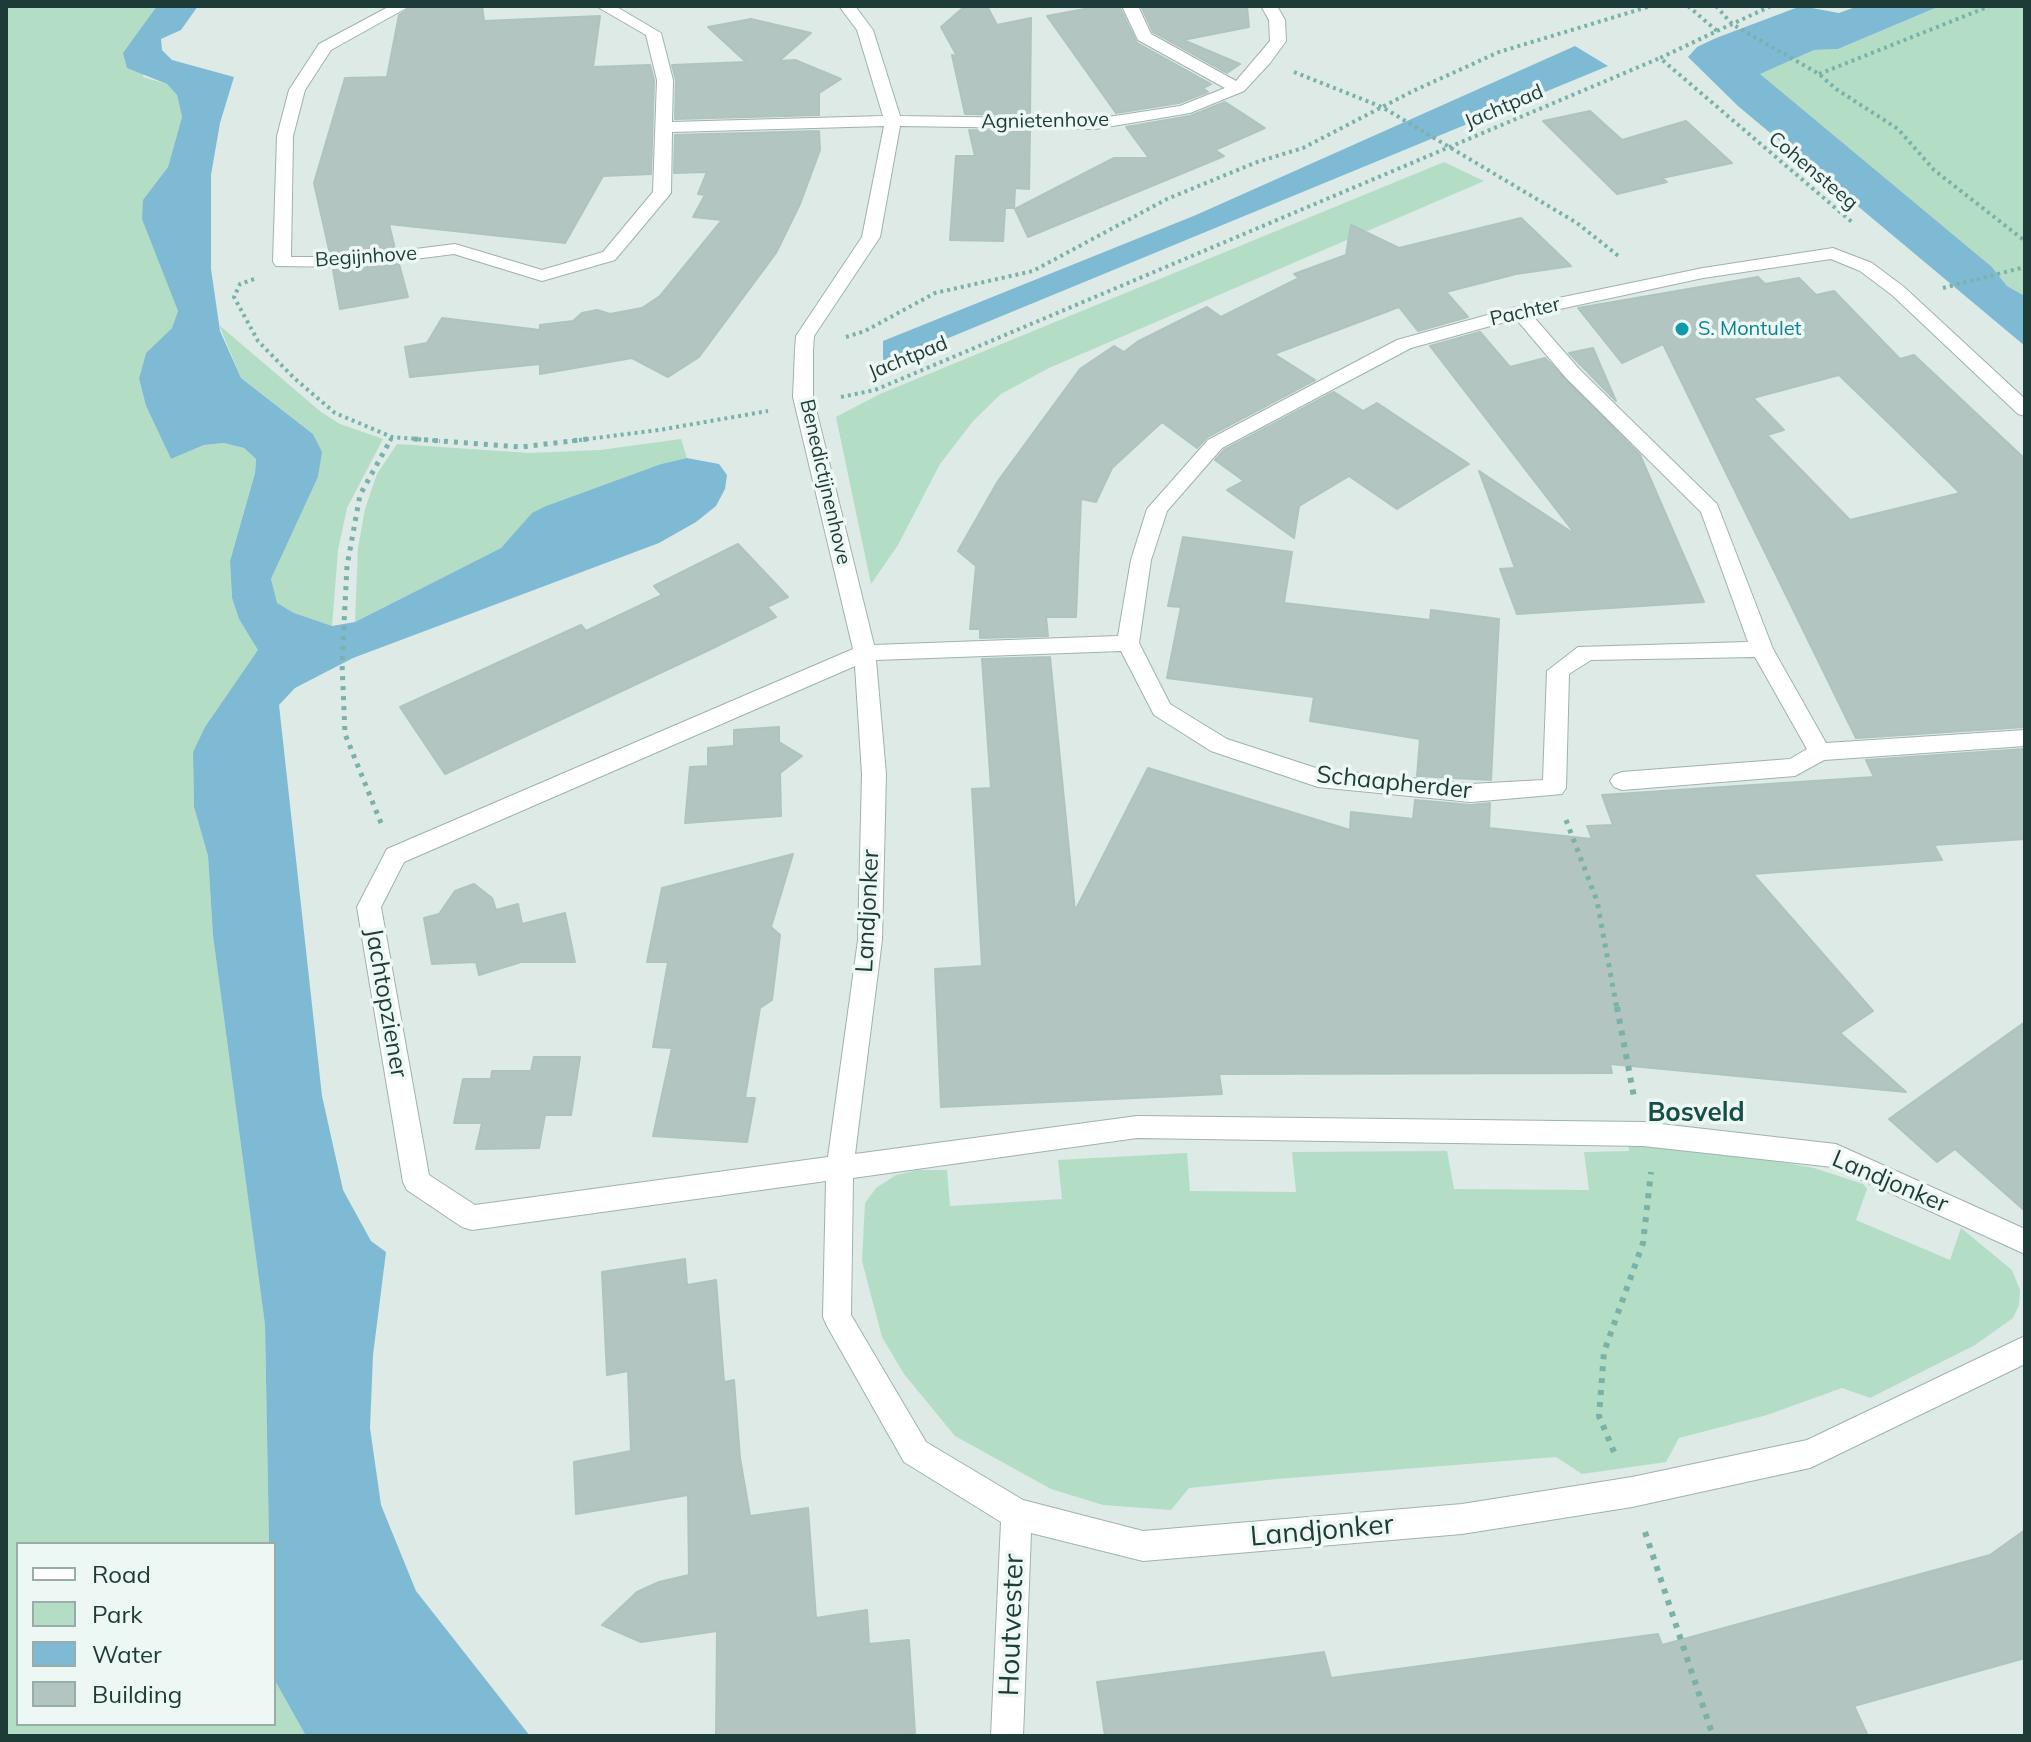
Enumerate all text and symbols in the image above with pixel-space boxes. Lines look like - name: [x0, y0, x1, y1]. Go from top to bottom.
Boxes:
- street label: Jachtpad: [1461, 80, 1547, 134]
- street label: Agnietenhove: [981, 108, 1109, 134]
- street label: Cohensteeg: [1763, 127, 1863, 215]
- street label: Begijnhove: [314, 241, 418, 273]
- street label: Pachter: [1488, 292, 1562, 332]
- place label: S. Montulet: [1698, 317, 1802, 341]
- marker: S. Montulet: [1673, 320, 1691, 338]
- street label: Jachtpad: [865, 331, 951, 385]
- street label: Benedictijnenhove: [794, 397, 856, 567]
- street label: Schaapherder: [1315, 761, 1473, 805]
- street label: Landjonker: [850, 849, 886, 973]
- street label: Jachtopziener: [359, 926, 413, 1080]
- district label: Bosveld: [1647, 1097, 1745, 1129]
- street label: Landjonker: [1828, 1145, 1952, 1219]
- street label: Landjonker: [1249, 1508, 1395, 1554]
- legend: [16, 1542, 276, 1726]
- street label: Houtvester: [993, 1553, 1031, 1697]
- text: Road: [92, 1559, 151, 1589]
- text: Park: [92, 1599, 143, 1629]
- text: Water: [92, 1639, 162, 1669]
- text: Building: [92, 1679, 182, 1709]

